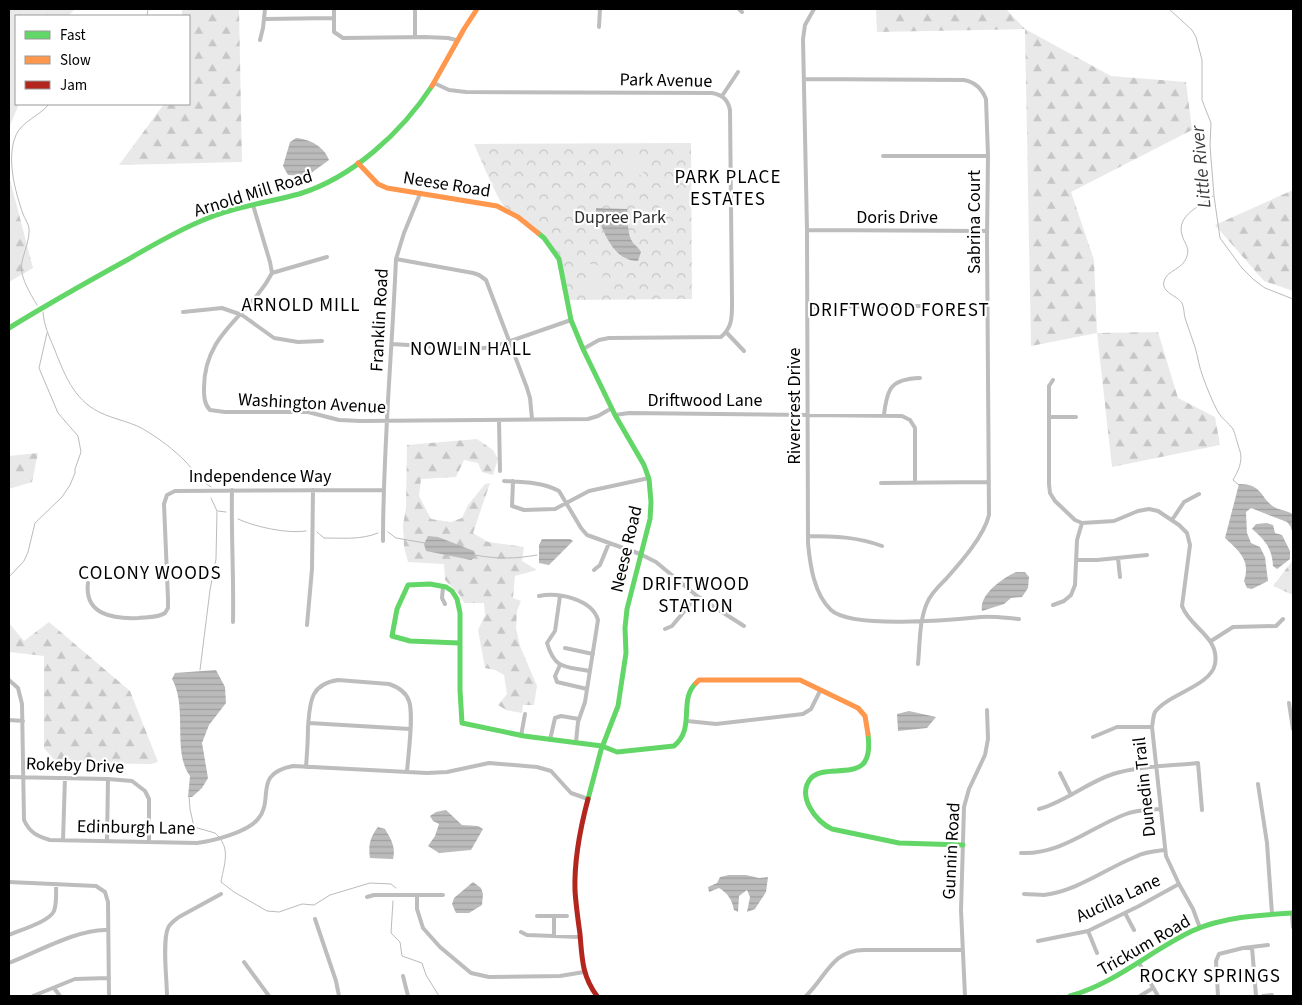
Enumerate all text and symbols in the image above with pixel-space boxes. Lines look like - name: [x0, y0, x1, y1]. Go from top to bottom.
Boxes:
- legend: [15, 15, 190, 105]
- text: Fast: [60, 25, 86, 46]
- text: Slow: [60, 50, 91, 71]
- street label: Park Avenue: [619, 67, 713, 94]
- text: Jam: [60, 75, 87, 96]
- water label: Little River: [1184, 123, 1219, 209]
- street label: Arnold Mill Road: [191, 164, 315, 223]
- district label: PARK PLACE ESTATES: [675, 164, 781, 213]
- street label: Neese Road: [401, 165, 492, 204]
- street label: Sabrina Court: [962, 170, 987, 274]
- park label: Dupree Park: [574, 205, 666, 230]
- street label: Doris Drive: [856, 205, 938, 230]
- street label: Franklin Road: [364, 268, 395, 372]
- district label: ARNOLD MILL: [241, 292, 361, 319]
- district label: DRIFTWOOD FOREST: [808, 297, 990, 324]
- district label: NOWLIN HALL: [410, 336, 532, 363]
- street label: Rivercrest Drive: [782, 347, 807, 465]
- street label: Washington Avenue: [237, 387, 387, 420]
- street label: Driftwood Lane: [647, 388, 763, 413]
- street label: Independence Way: [189, 464, 332, 489]
- street label: Neese Road: [604, 503, 649, 595]
- district label: COLONY WOODS: [78, 560, 222, 587]
- district label: DRIFTWOOD STATION: [642, 571, 750, 620]
- street label: Dunedin Trail: [1127, 736, 1162, 838]
- street label: Rokeby Drive: [25, 751, 125, 780]
- street label: Gunnin Road: [936, 802, 967, 900]
- street label: Edinburgh Lane: [77, 814, 195, 841]
- street label: Aucilla Lane: [1072, 868, 1165, 929]
- street label: Trickum Road: [1093, 909, 1195, 982]
- district label: ROCKY SPRINGS: [1139, 963, 1281, 990]

